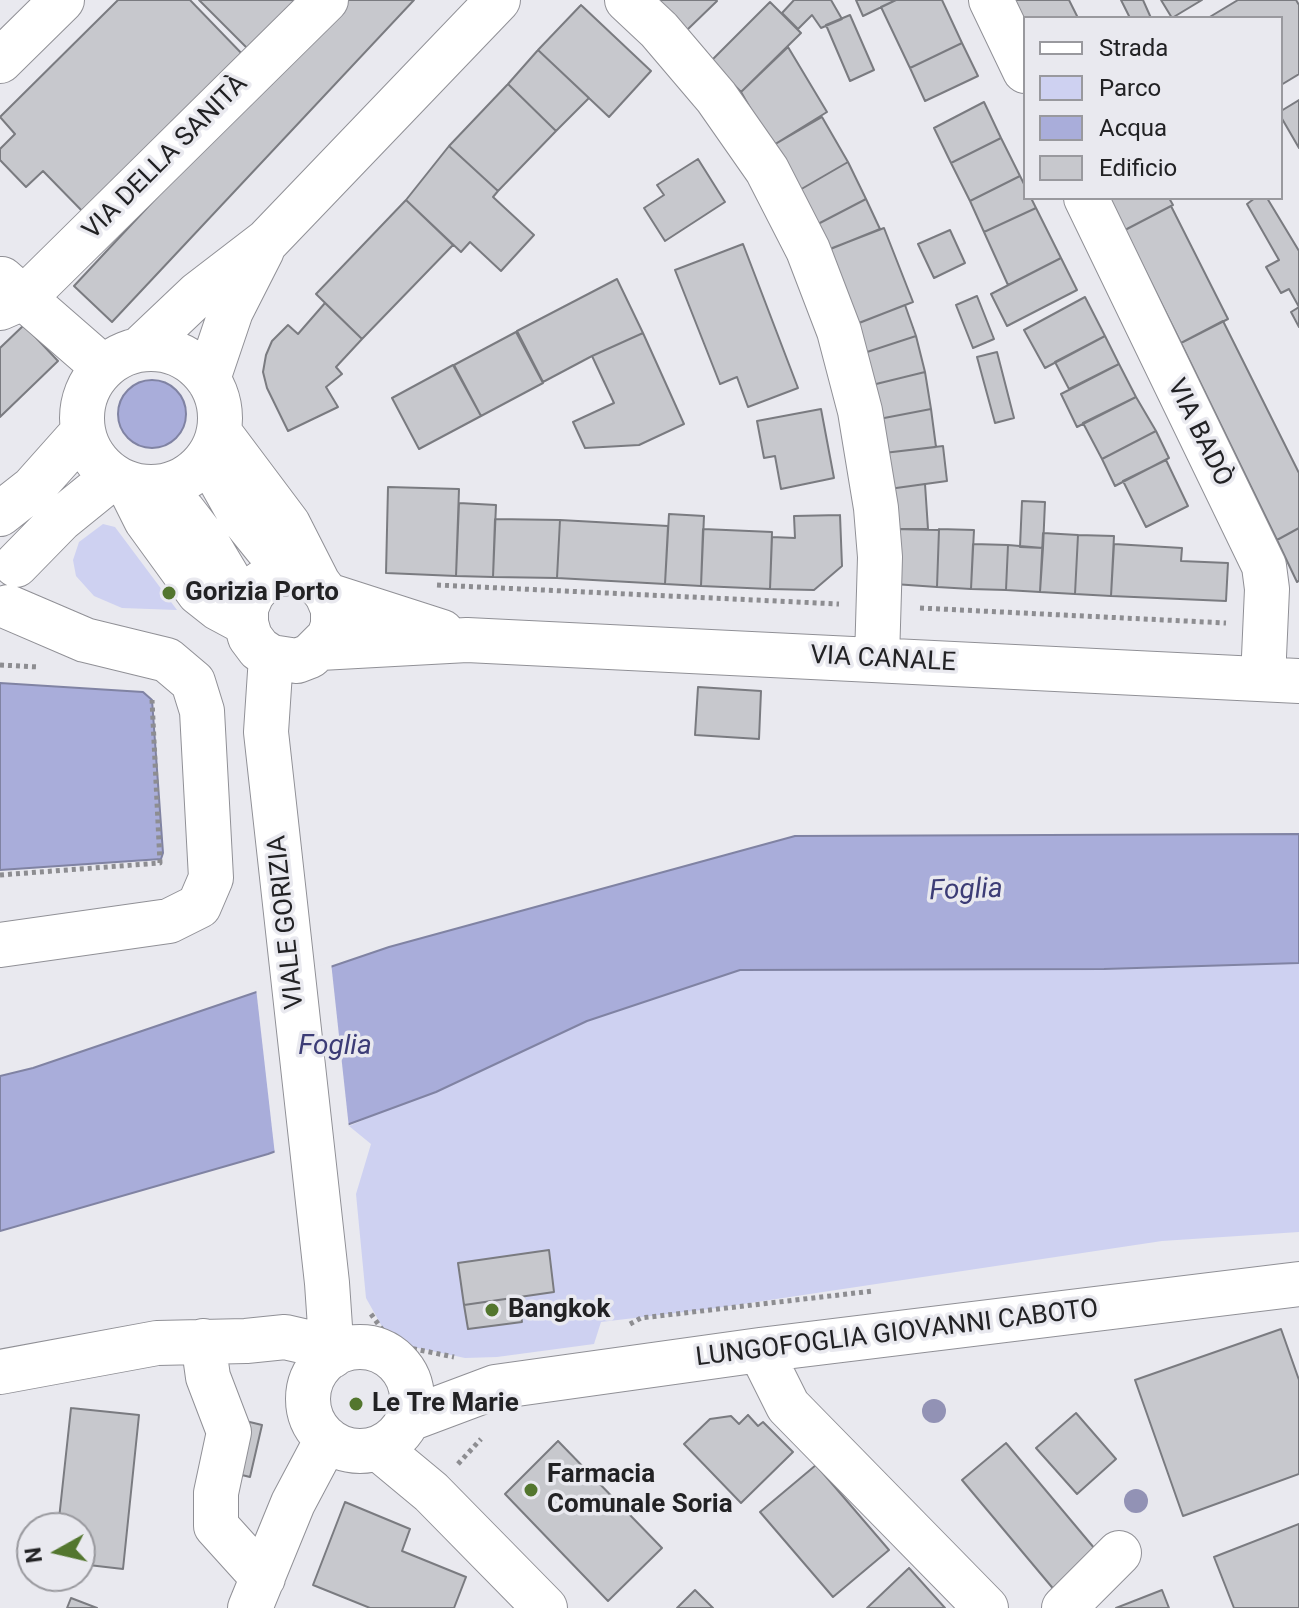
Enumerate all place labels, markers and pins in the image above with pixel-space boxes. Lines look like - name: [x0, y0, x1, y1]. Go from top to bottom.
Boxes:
- place label: Gorizia Porto: [185, 577, 339, 609]
- marker: Gorizia Porto: [160, 584, 178, 602]
- place label: Bangkok: [508, 1294, 610, 1326]
- marker: Bangkok: [483, 1301, 501, 1319]
- place label: Le Tre Marie: [372, 1388, 519, 1420]
- marker: Le Tre Marie: [347, 1395, 365, 1413]
- place label: Farmacia Comunale Soria: [547, 1459, 733, 1520]
- marker: Farmacia Comunale Soria: [522, 1481, 540, 1499]

